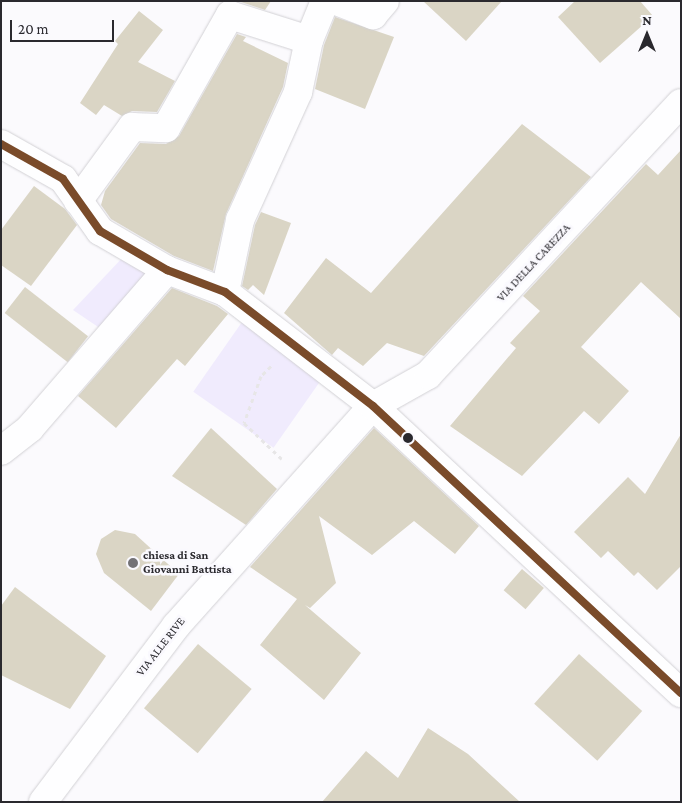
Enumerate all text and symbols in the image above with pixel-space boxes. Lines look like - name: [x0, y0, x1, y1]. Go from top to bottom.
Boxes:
- scale bar: [12, 10, 116, 42]
- north arrow: [622, 10, 672, 60]
- text: N: [642, 12, 652, 28]
- text: 20 m: [18, 21, 49, 37]
- street label: VIA DELLA CAREZZA: [494, 221, 574, 305]
- unlabelled marker: [403, 433, 413, 443]
- place label: chiesa di San Giovanni Battista: [143, 549, 232, 577]
- marker: chiesa di San Giovanni Battista: [127, 557, 139, 569]
- street label: VIA ALLE RIVE: [134, 615, 188, 679]

